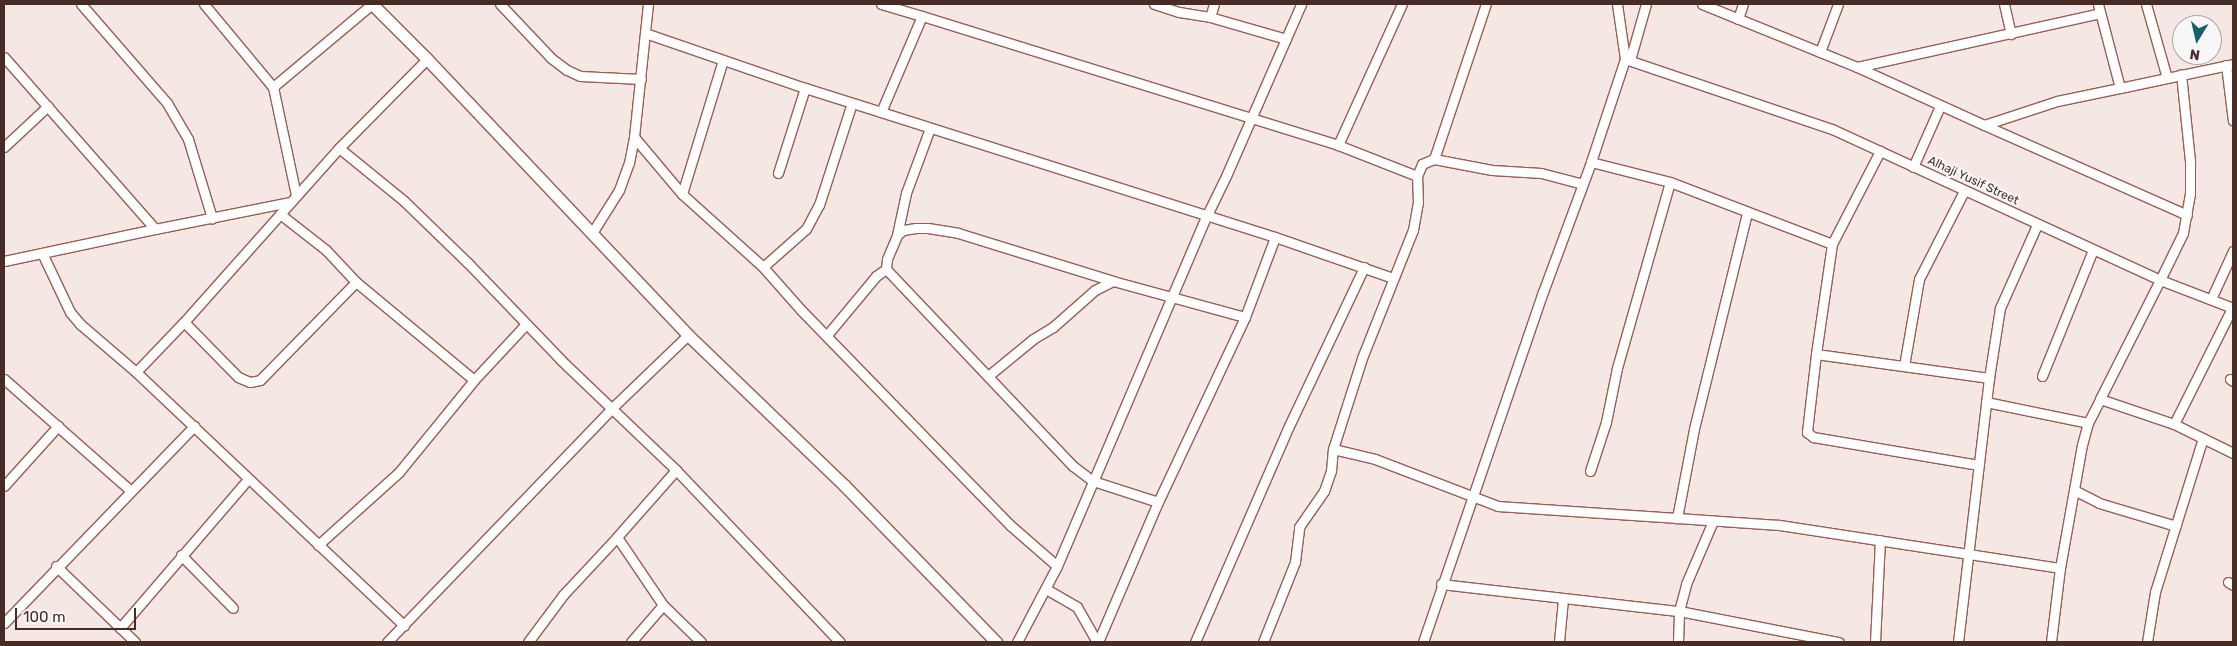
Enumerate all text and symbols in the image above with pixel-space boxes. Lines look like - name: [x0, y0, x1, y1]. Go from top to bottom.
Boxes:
- north arrow: [2172, 15, 2222, 65]
- text: N: [2188, 45, 2201, 64]
- street label: Alhaji Yusif Street: [1925, 153, 2021, 209]
- scale bar: [18, 598, 139, 630]
- text: 100 m: [23, 608, 65, 626]

